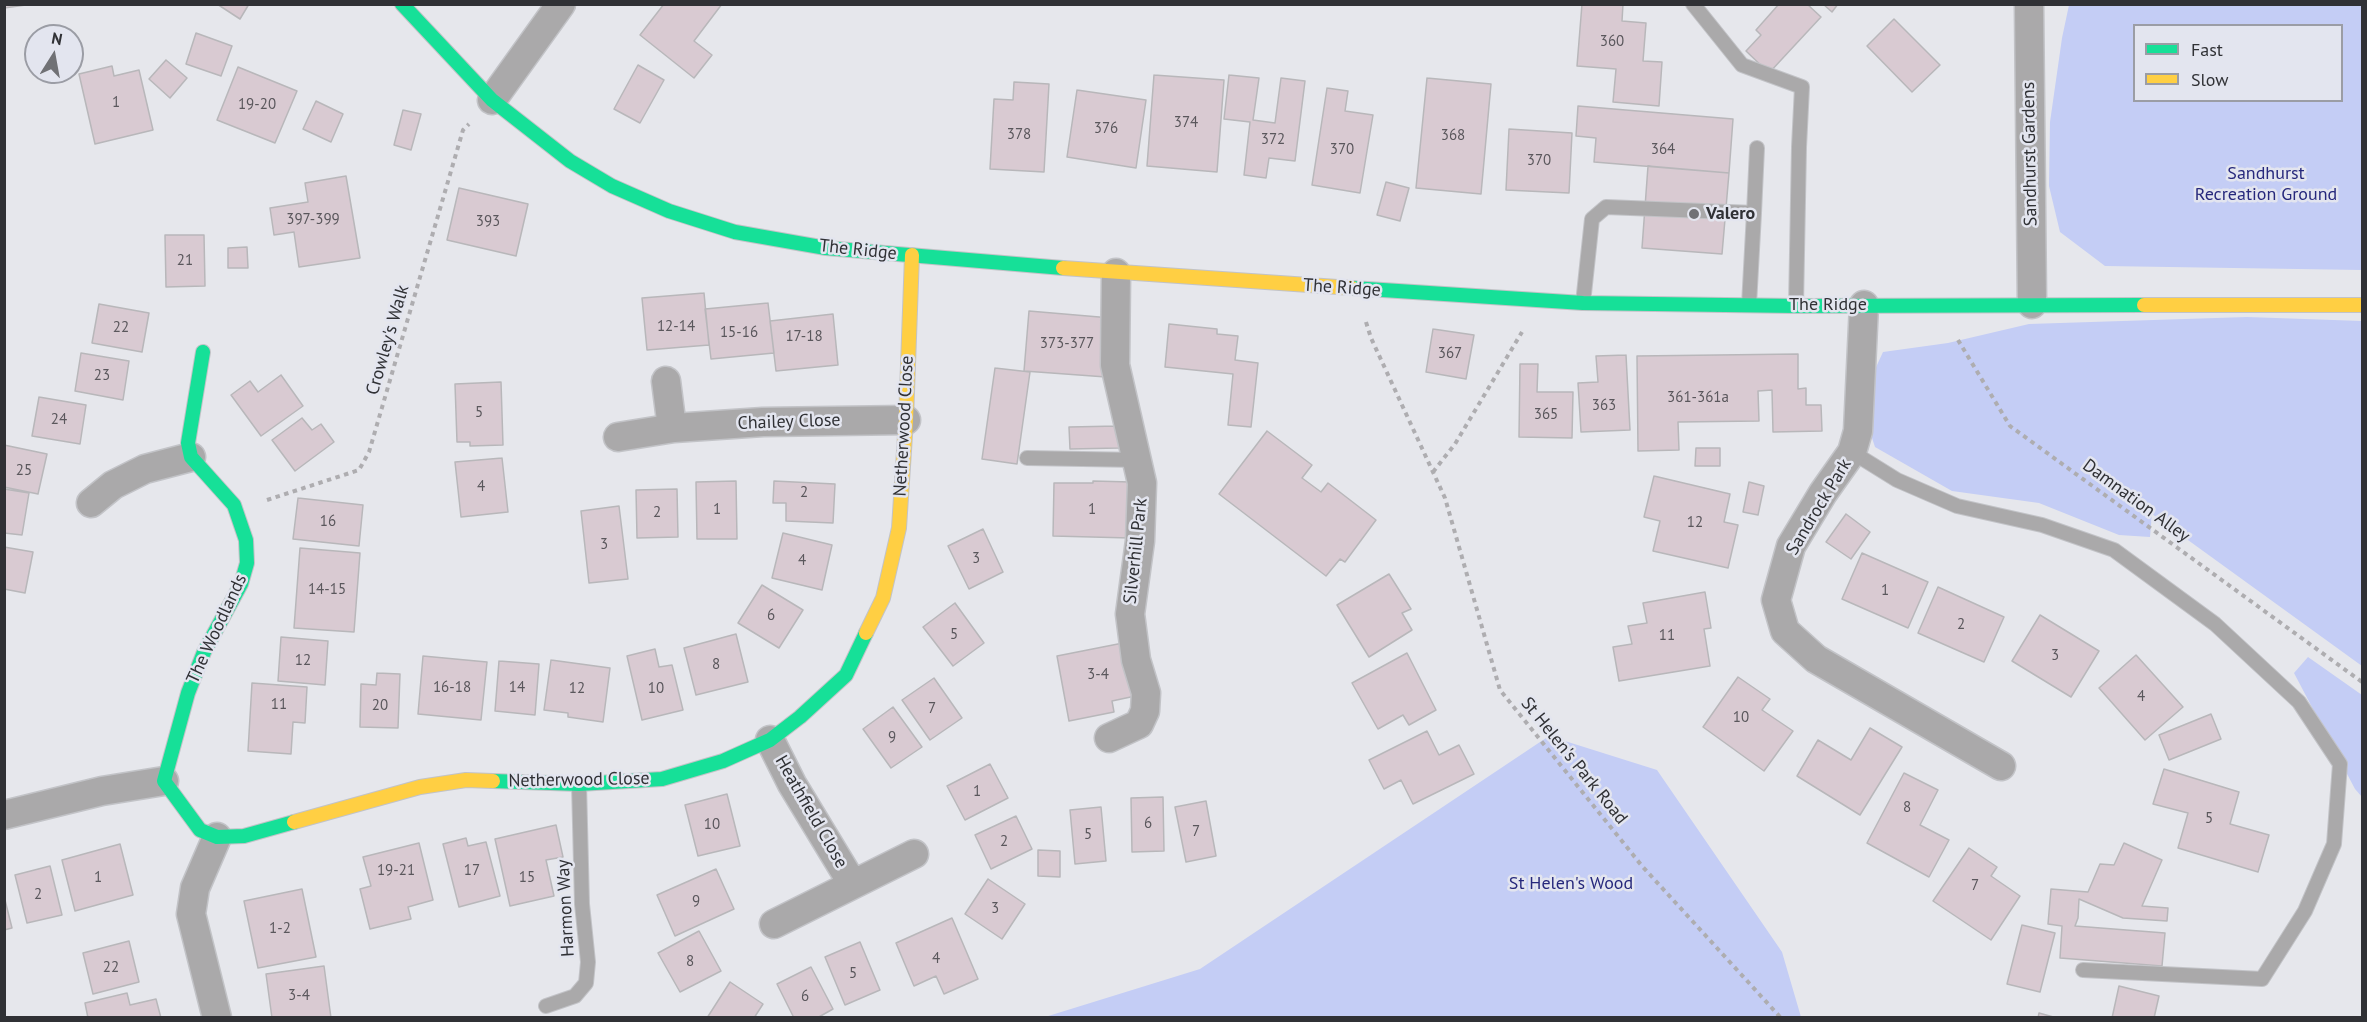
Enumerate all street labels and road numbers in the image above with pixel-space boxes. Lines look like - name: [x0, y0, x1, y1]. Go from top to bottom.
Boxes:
- street label: Sandhurst Gardens: [2018, 82, 2042, 226]
- street label: The Ridge: [818, 235, 898, 265]
- street label: The Ridge: [1302, 275, 1382, 301]
- street label: Crowley's Walk: [362, 283, 414, 397]
- street label: The Ridge: [1789, 294, 1867, 316]
- street label: Netherwood Close: [890, 355, 918, 497]
- street label: Chailey Close: [737, 409, 841, 435]
- street label: Sandrock Park: [1782, 455, 1856, 559]
- street label: Damnation Alley: [2078, 455, 2194, 547]
- street label: Silverhill Park: [1120, 497, 1152, 605]
- street label: The Woodlands: [182, 571, 252, 687]
- street label: St Helen's Park Road: [1516, 693, 1632, 829]
- street label: Heathfield Close: [770, 752, 852, 872]
- street label: Netherwood Close: [508, 768, 650, 792]
- street label: Harmon Way: [553, 859, 579, 957]

